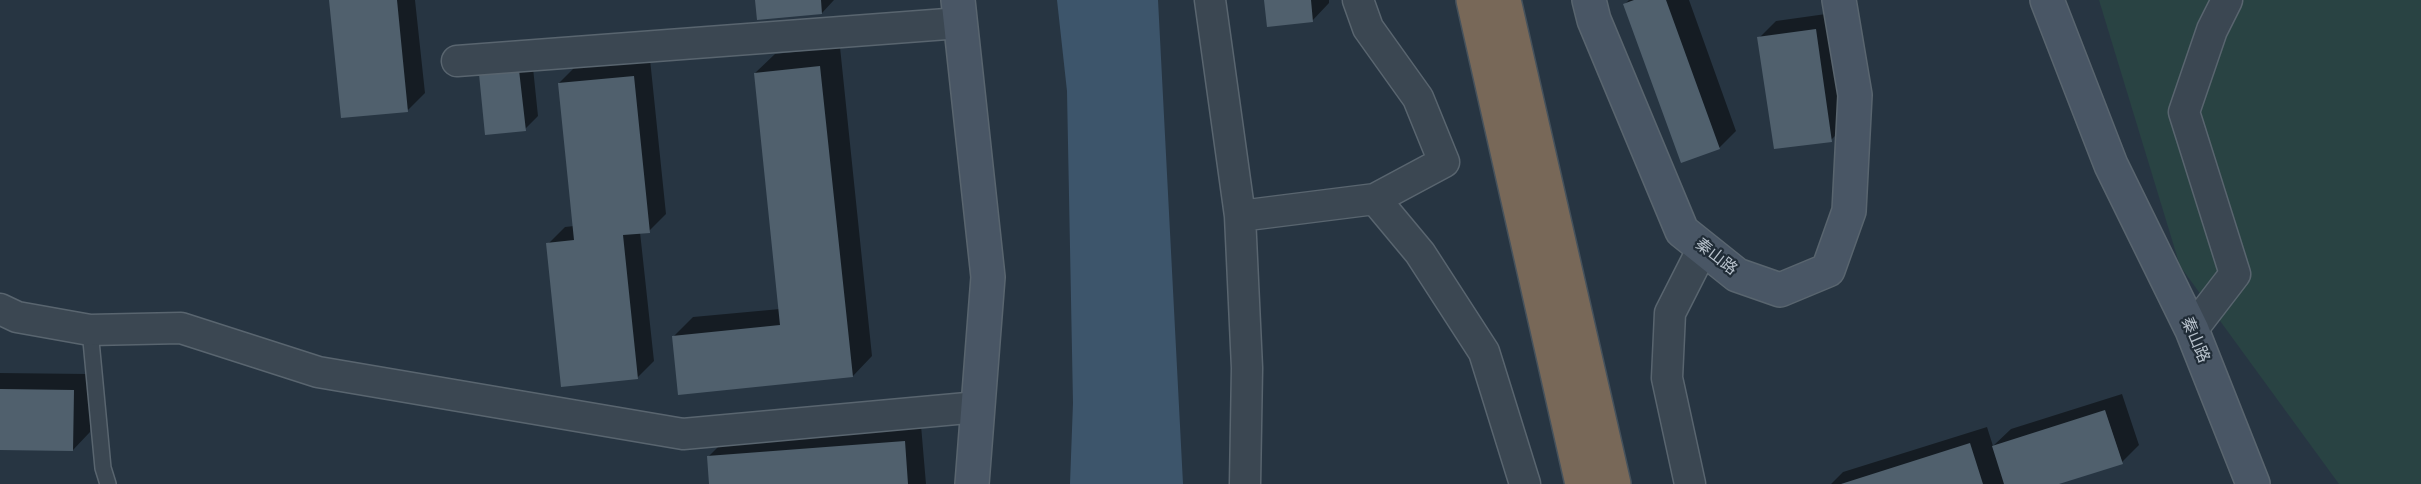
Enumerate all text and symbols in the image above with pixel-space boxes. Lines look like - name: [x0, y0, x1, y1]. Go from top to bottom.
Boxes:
- street label: 秦山路: [1691, 235, 1741, 279]
- street label: 秦山路: [2177, 314, 2213, 366]

